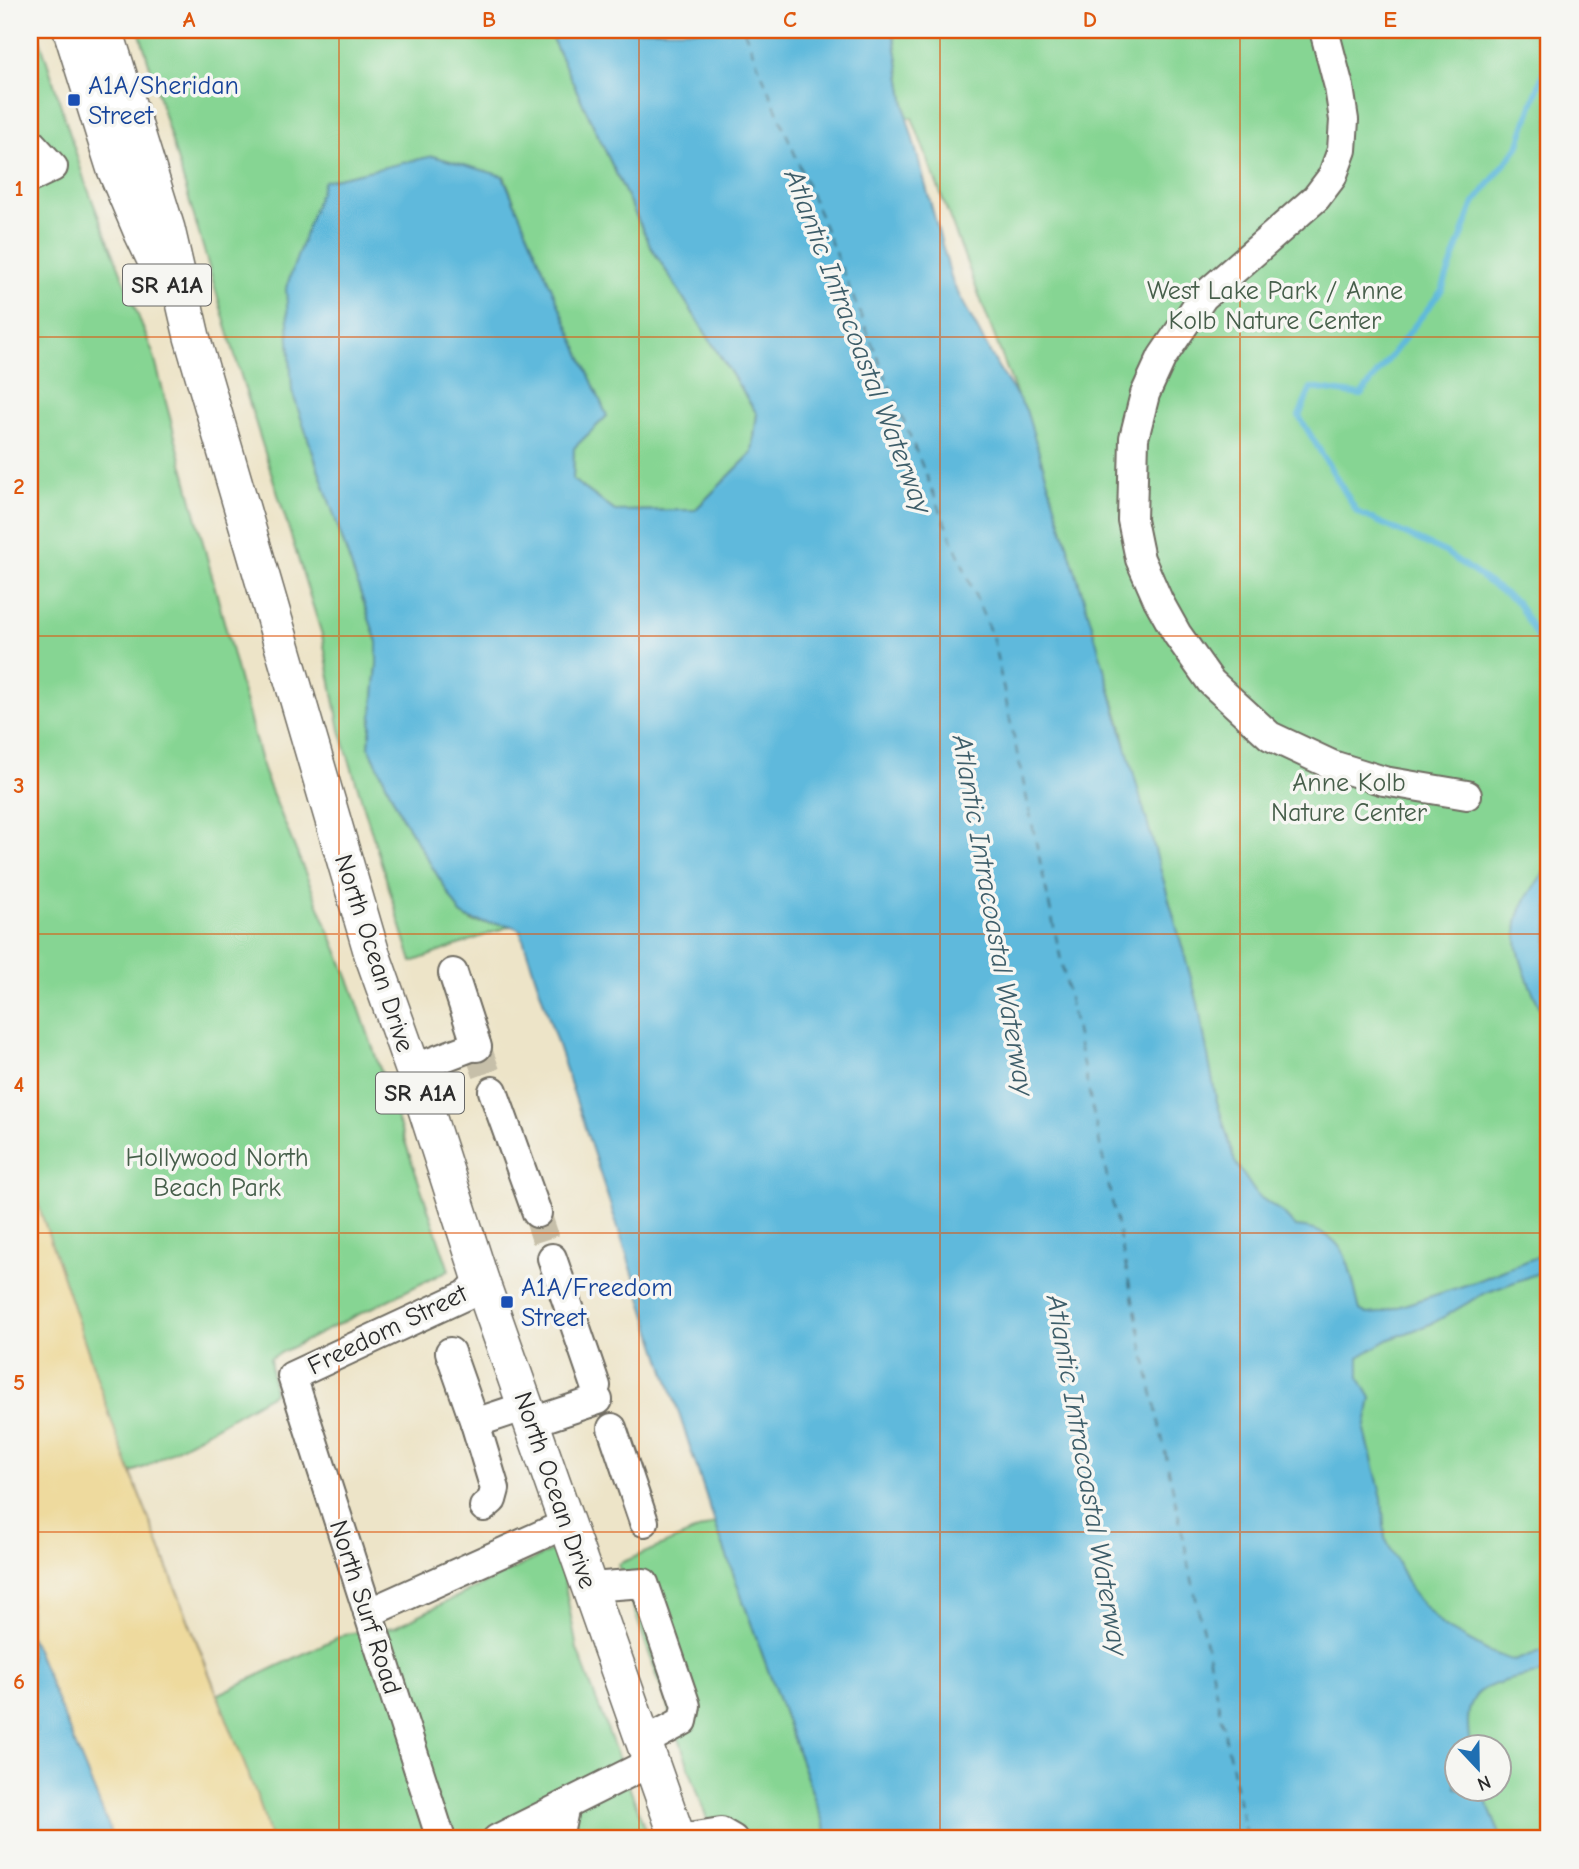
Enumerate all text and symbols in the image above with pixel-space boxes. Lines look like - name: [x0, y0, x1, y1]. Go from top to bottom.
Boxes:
- text: A: [183, 6, 196, 33]
- text: B: [482, 6, 496, 33]
- text: C: [783, 6, 797, 33]
- text: D: [1083, 6, 1097, 33]
- text: E: [1383, 6, 1397, 33]
- place label: A1A/Sheridan Street: [88, 71, 239, 131]
- marker: A1A/Sheridan Street: [66, 92, 82, 108]
- water label: Atlantic Intracoastal Waterway: [777, 164, 939, 519]
- text: 1: [14, 175, 24, 202]
- road number: SR A1A: [123, 264, 211, 306]
- park label: West Lake Park / Anne Kolb Nature Center: [1147, 276, 1403, 336]
- text: 2: [13, 473, 25, 500]
- water label: Atlantic Intracoastal Waterway: [945, 731, 1041, 1100]
- park label: Anne Kolb Nature Center: [1271, 768, 1428, 828]
- text: 3: [13, 772, 25, 799]
- street label: North Ocean Drive: [328, 851, 420, 1056]
- text: 4: [14, 1071, 25, 1098]
- road number: SR A1A: [376, 1072, 464, 1114]
- park label: Hollywood North Beach Park: [125, 1143, 309, 1203]
- place label: A1A/Freedom Street: [521, 1273, 673, 1333]
- street label: Freedom Street: [303, 1278, 473, 1381]
- water label: Atlantic Intracoastal Waterway: [1039, 1291, 1135, 1660]
- marker: A1A/Freedom Street: [499, 1294, 515, 1310]
- text: 5: [13, 1369, 25, 1396]
- street label: North Ocean Drive: [507, 1388, 603, 1593]
- street label: North Surf Road: [323, 1516, 407, 1698]
- text: 6: [13, 1668, 25, 1695]
- north arrow: [1442, 1732, 1512, 1802]
- text: N: [1474, 1770, 1494, 1795]

